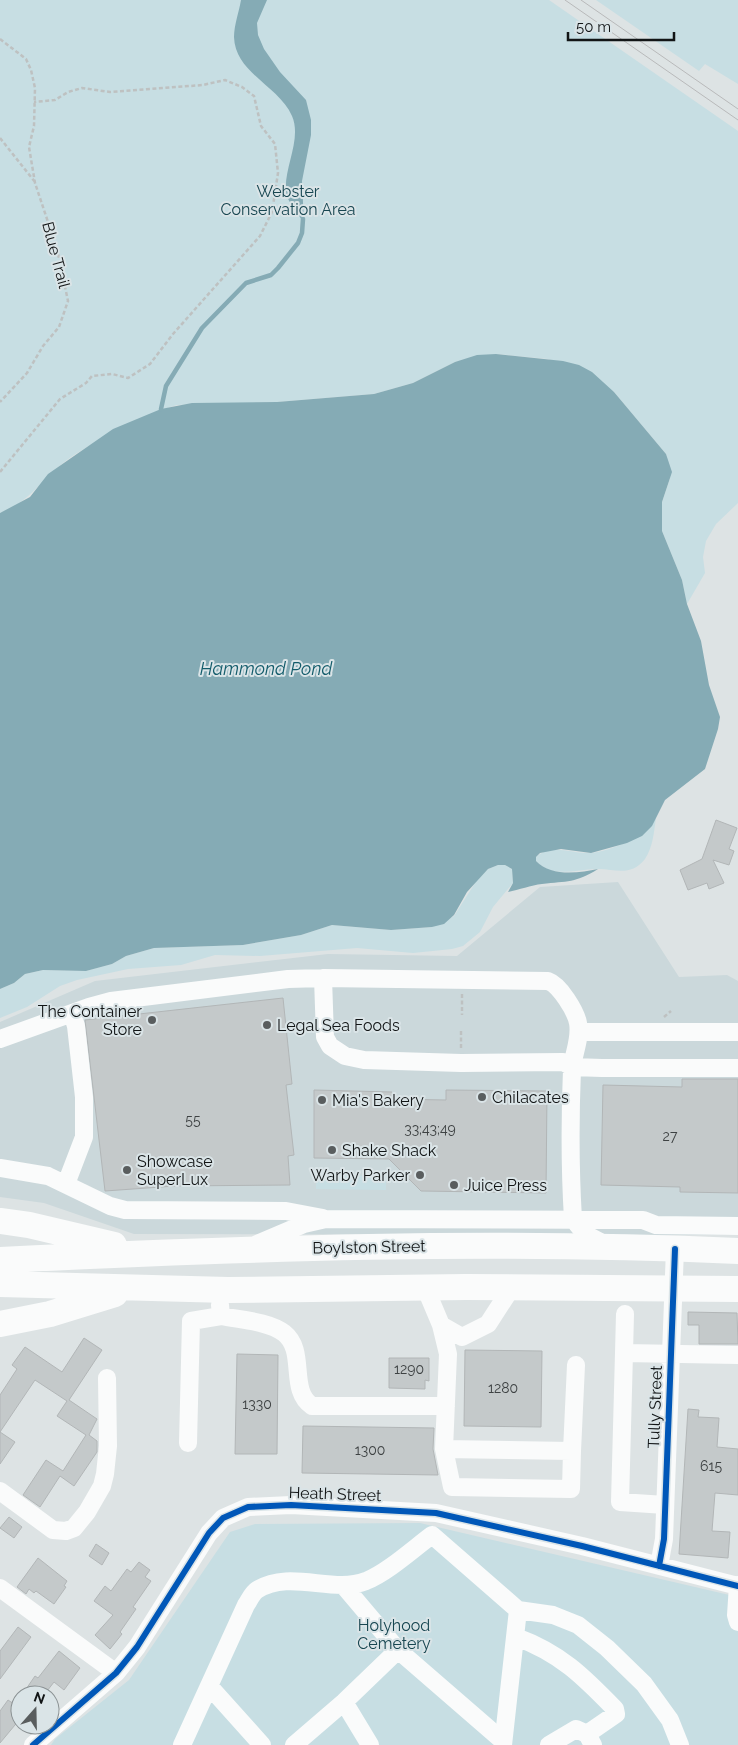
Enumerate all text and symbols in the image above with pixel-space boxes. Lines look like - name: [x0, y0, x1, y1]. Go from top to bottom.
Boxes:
- scale bar: [568, 10, 674, 42]
- text: 50 m: [576, 18, 611, 36]
- park label: Webster Conservation Area: [220, 182, 356, 219]
- street label: Blue Trail: [38, 220, 74, 291]
- water label: Hammond Pond: [200, 658, 333, 679]
- place label: The Container Store: [38, 1002, 142, 1039]
- marker: The Container Store: [146, 1014, 158, 1026]
- place label: Legal Sea Foods: [277, 1016, 400, 1035]
- marker: Legal Sea Foods: [261, 1019, 273, 1031]
- place label: Chilacates: [492, 1088, 569, 1107]
- place label: Mia's Bakery: [332, 1091, 424, 1110]
- marker: Chilacates: [476, 1091, 488, 1103]
- marker: Mia's Bakery: [316, 1094, 328, 1106]
- house number: 55: [185, 1112, 201, 1128]
- house number: 33;43;49: [404, 1121, 456, 1137]
- house number: 27: [663, 1128, 678, 1144]
- place label: Shake Shack: [342, 1141, 437, 1160]
- marker: Shake Shack: [326, 1144, 338, 1156]
- place label: Showcase SuperLux: [137, 1152, 213, 1189]
- marker: Showcase SuperLux: [121, 1164, 133, 1176]
- place label: Warby Parker: [311, 1166, 410, 1185]
- marker: Warby Parker: [414, 1169, 426, 1181]
- place label: Juice Press: [464, 1176, 547, 1195]
- marker: Juice Press: [448, 1179, 460, 1191]
- street label: Boylston Street: [312, 1237, 426, 1257]
- house number: 1290: [394, 1361, 424, 1377]
- street label: Tully Street: [644, 1365, 666, 1449]
- house number: 1280: [488, 1380, 518, 1396]
- house number: 1330: [242, 1396, 272, 1412]
- house number: 1300: [355, 1442, 385, 1458]
- house number: 615: [700, 1458, 722, 1474]
- street label: Heath Street: [288, 1483, 382, 1505]
- park label: Holyhood Cemetery: [357, 1616, 431, 1653]
- north arrow: [10, 1685, 60, 1735]
- text: N: [32, 1688, 47, 1707]

